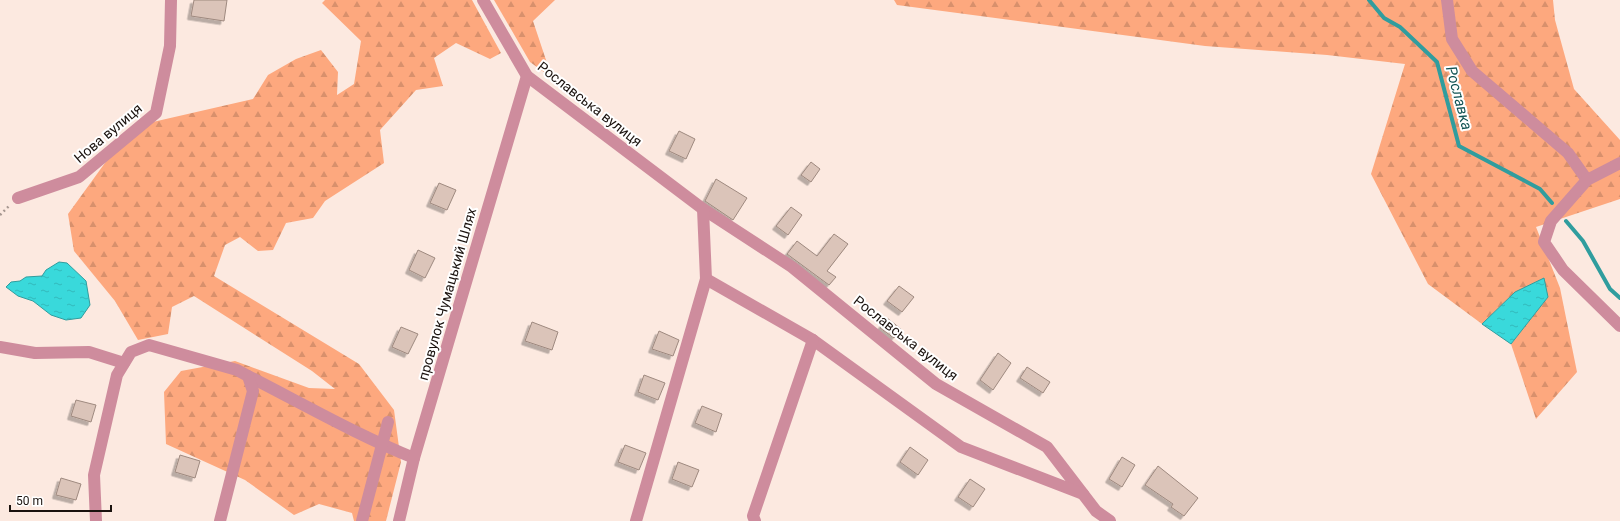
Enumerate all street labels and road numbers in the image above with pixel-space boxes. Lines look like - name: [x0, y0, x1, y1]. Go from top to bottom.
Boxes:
- street label: Рославська вулиця: [535, 58, 645, 150]
- street label: Нова вулиця: [71, 100, 145, 166]
- street label: провулок Чумацький Шлях: [415, 206, 479, 382]
- street label: Рославська вулиця: [851, 292, 961, 384]

